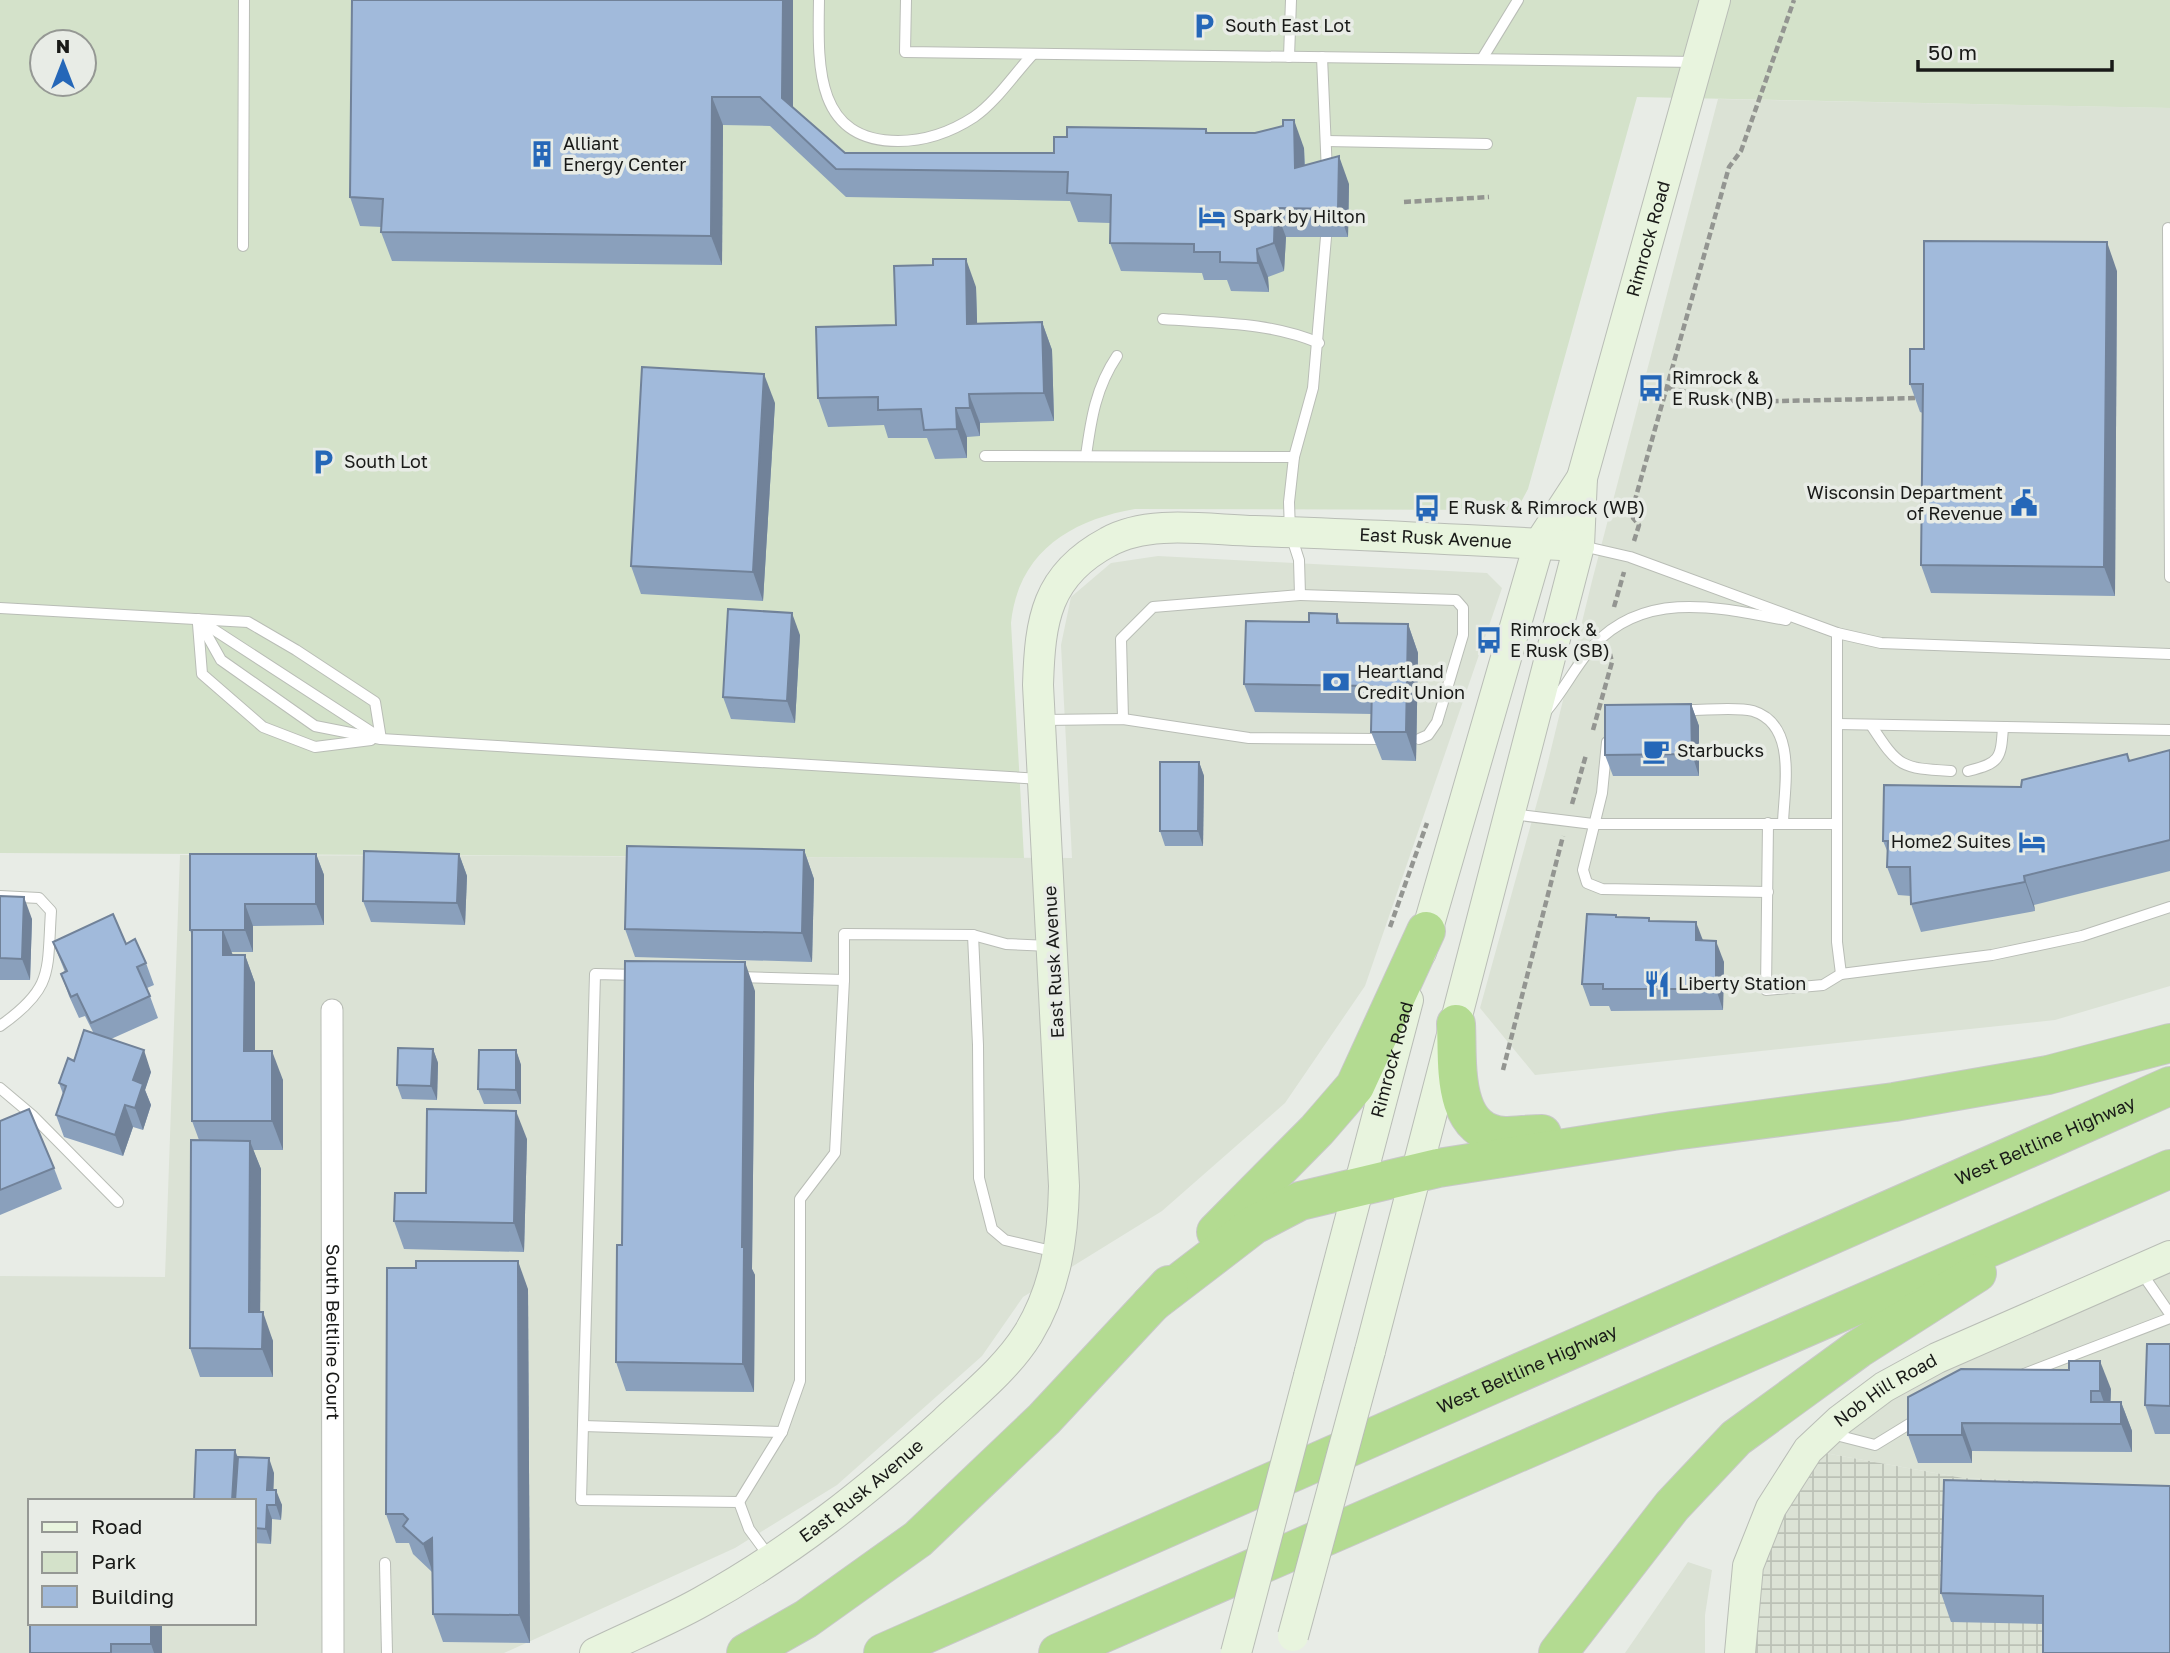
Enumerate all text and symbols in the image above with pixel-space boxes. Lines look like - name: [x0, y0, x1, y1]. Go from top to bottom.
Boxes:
- parking icon: South East Lot: [1189, 11, 1219, 41]
- place label: South East Lot: [1225, 14, 1351, 36]
- north arrow: [28, 28, 98, 98]
- scale bar: [1918, 28, 2112, 72]
- text: N: [56, 34, 70, 57]
- text: 50 m: [1928, 39, 1977, 65]
- place label: Alliant Energy Center: [563, 132, 686, 175]
- building icon: Alliant Energy Center: [527, 139, 557, 169]
- street label: Rimrock Road: [1621, 178, 1674, 299]
- hotel icon: Spark by Hilton: [1197, 202, 1227, 232]
- place label: Spark by Hilton: [1233, 205, 1366, 227]
- place label: Rimrock & E Rusk (NB): [1672, 366, 1774, 409]
- bus stop icon: Rimrock & E Rusk (NB): [1636, 373, 1666, 403]
- parking icon: South Lot: [308, 447, 338, 477]
- place label: South Lot: [344, 450, 428, 472]
- place label: Wisconsin Department of Revenue: [1806, 481, 2003, 524]
- public building icon: Wisconsin Department of Revenue: [2009, 488, 2039, 518]
- bus stop icon: E Rusk & Rimrock (WB): [1412, 493, 1442, 523]
- place label: E Rusk & Rimrock (WB): [1448, 496, 1645, 518]
- street label: East Rusk Avenue: [1359, 523, 1512, 552]
- place label: Rimrock & E Rusk (SB): [1510, 618, 1610, 661]
- bus stop icon: Rimrock & E Rusk (SB): [1474, 625, 1504, 655]
- place label: Heartland Credit Union: [1357, 660, 1465, 703]
- bank icon: Heartland Credit Union: [1321, 667, 1351, 697]
- cafe icon: Starbucks: [1641, 736, 1671, 766]
- place label: Starbucks: [1677, 739, 1764, 761]
- hotel icon: Home2 Suites: [2017, 827, 2047, 857]
- place label: Home2 Suites: [1891, 830, 2011, 852]
- street label: East Rusk Avenue: [1038, 885, 1068, 1039]
- restaurant icon: Liberty Station: [1642, 969, 1672, 999]
- place label: Liberty Station: [1678, 972, 1806, 994]
- street label: Rimrock Road: [1365, 999, 1417, 1120]
- street label: West Beltline Highway: [1951, 1091, 2138, 1189]
- street label: South Beltline Court: [322, 1244, 345, 1420]
- street label: West Beltline Highway: [1433, 1319, 1620, 1418]
- street label: Nob Hill Road: [1829, 1348, 1941, 1431]
- street label: East Rusk Avenue: [794, 1434, 927, 1547]
- legend: [28, 1499, 256, 1625]
- text: Road: [91, 1513, 142, 1539]
- text: Park: [91, 1548, 137, 1574]
- text: Building: [91, 1583, 174, 1609]

